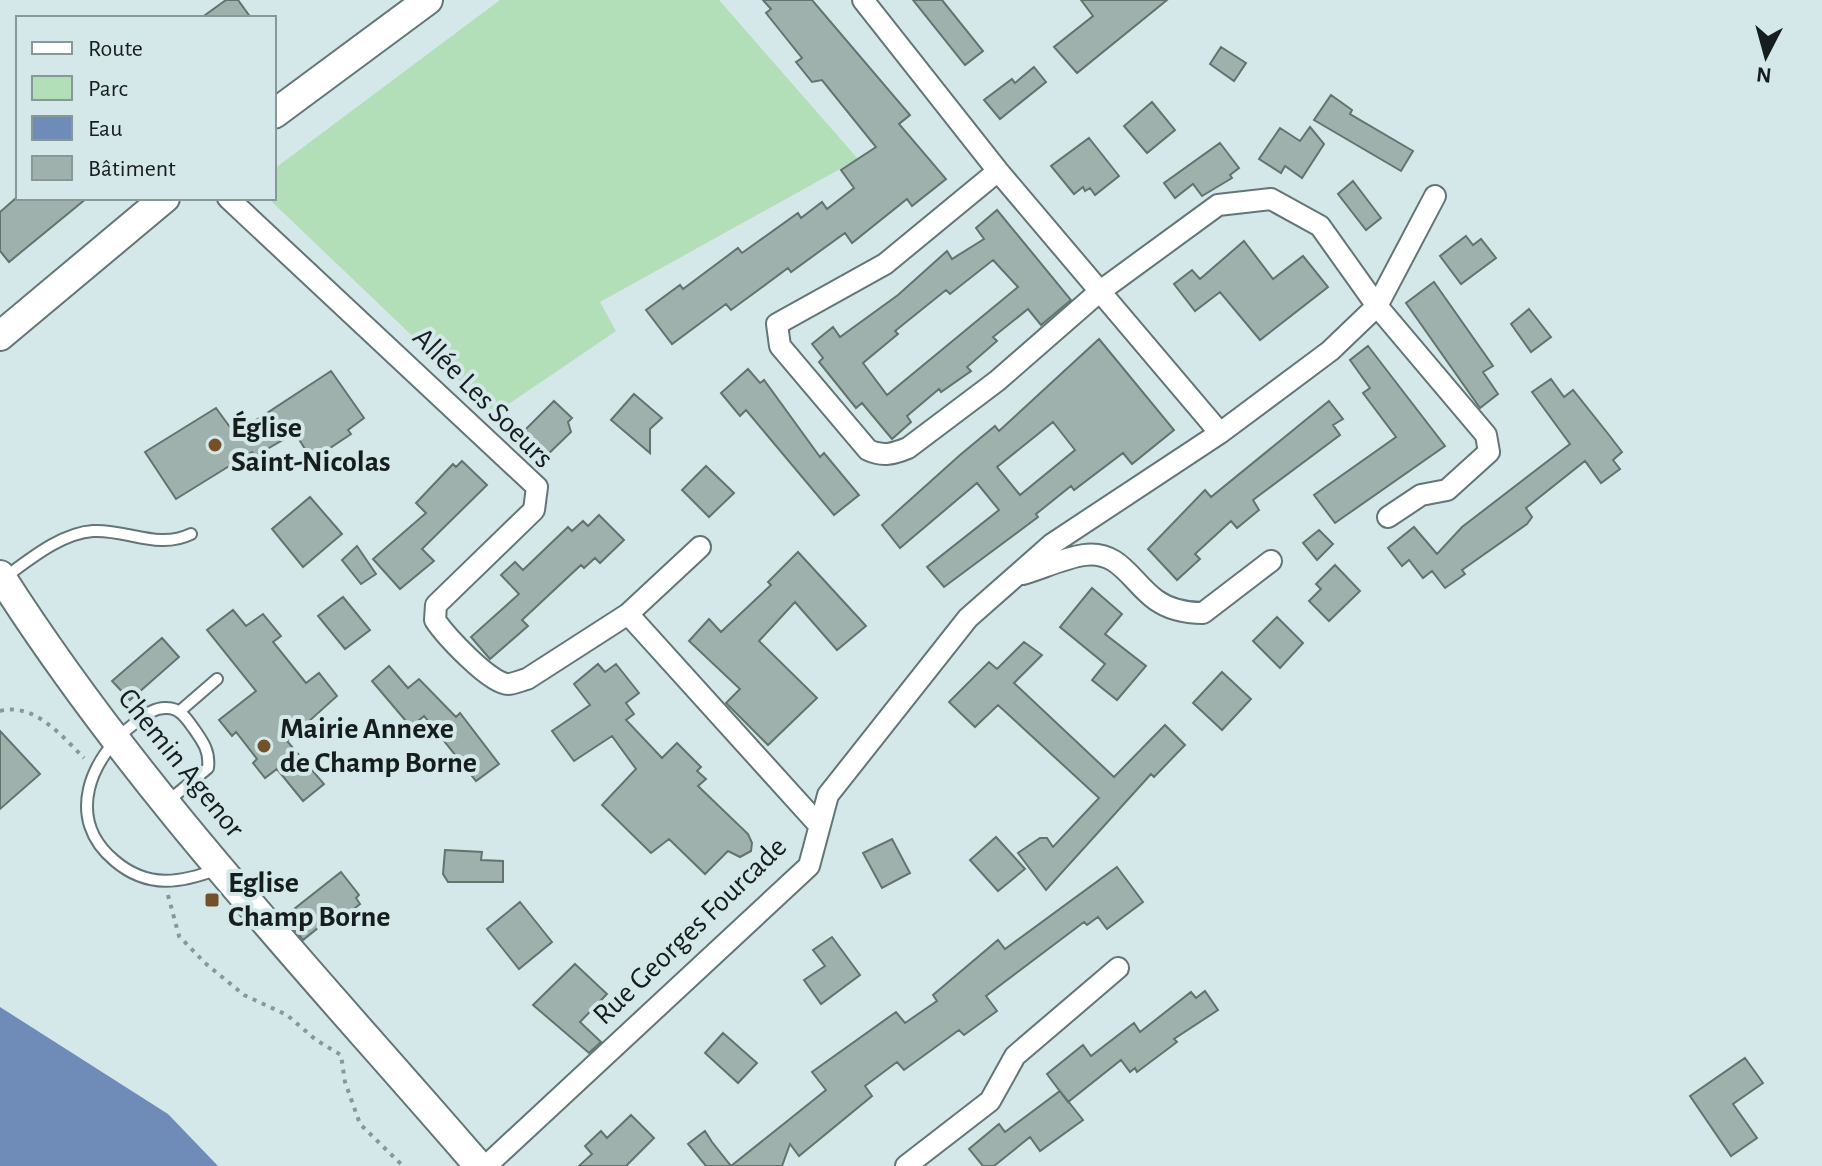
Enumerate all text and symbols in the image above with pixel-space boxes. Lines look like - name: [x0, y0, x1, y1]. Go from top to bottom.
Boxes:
- legend: [16, 16, 276, 200]
- north arrow: [1726, 16, 1806, 96]
- text: Route: [88, 37, 143, 61]
- text: N: [1755, 63, 1773, 87]
- text: Parc: [88, 77, 128, 101]
- text: Eau: [88, 117, 122, 141]
- text: Bâtiment: [88, 157, 176, 181]
- street label: Allée Les Soeurs: [407, 322, 559, 474]
- place label: Église Saint-Nicolas: [231, 410, 391, 477]
- marker: Église Saint-Nicolas: [206, 436, 224, 454]
- street label: Chemin Agenor: [112, 683, 250, 843]
- place label: Mairie Annexe de Champ Borne: [280, 714, 477, 778]
- marker: Mairie Annexe de Champ Borne: [255, 737, 273, 755]
- street label: Rue Georges Fourcade: [588, 831, 792, 1031]
- place label: Eglise Champ Borne: [228, 868, 390, 932]
- marker: Eglise Champ Borne: [203, 891, 221, 909]

